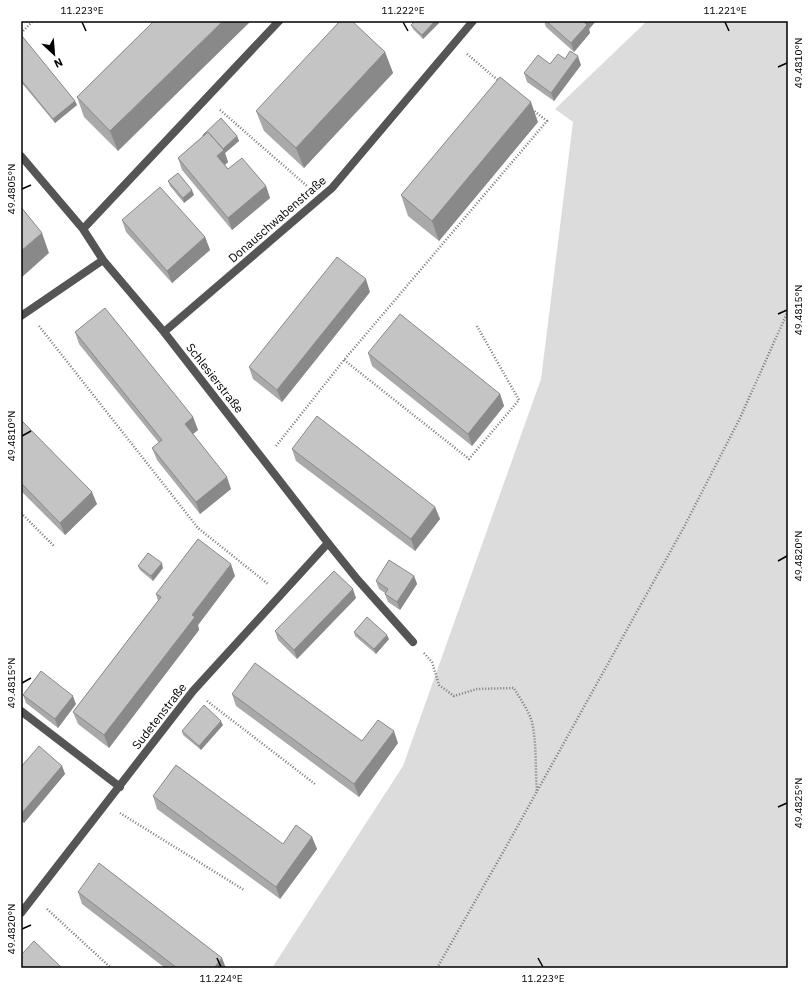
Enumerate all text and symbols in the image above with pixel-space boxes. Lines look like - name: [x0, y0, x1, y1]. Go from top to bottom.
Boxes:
- text: 11.223°E: [60, 4, 104, 17]
- text: 11.222°E: [381, 4, 425, 17]
- text: 11.221°E: [703, 4, 747, 17]
- north arrow: [34, 34, 74, 74]
- text: 49.4810°N: [792, 38, 805, 88]
- text: N: [52, 55, 65, 71]
- text: 49.4805°N: [5, 164, 18, 214]
- street label: Donauschwabenstraße: [225, 172, 329, 265]
- text: 49.4815°N: [792, 285, 805, 335]
- street label: Schlesierstraße: [183, 340, 247, 416]
- text: 49.4810°N: [5, 411, 18, 461]
- text: 49.4820°N: [792, 531, 805, 581]
- text: 49.4815°N: [5, 658, 18, 708]
- street label: Sudetenstraße: [128, 680, 190, 752]
- text: 49.4825°N: [792, 778, 805, 828]
- text: 49.4820°N: [5, 904, 18, 954]
- text: 11.224°E: [199, 972, 243, 985]
- text: 11.223°E: [521, 972, 565, 985]

